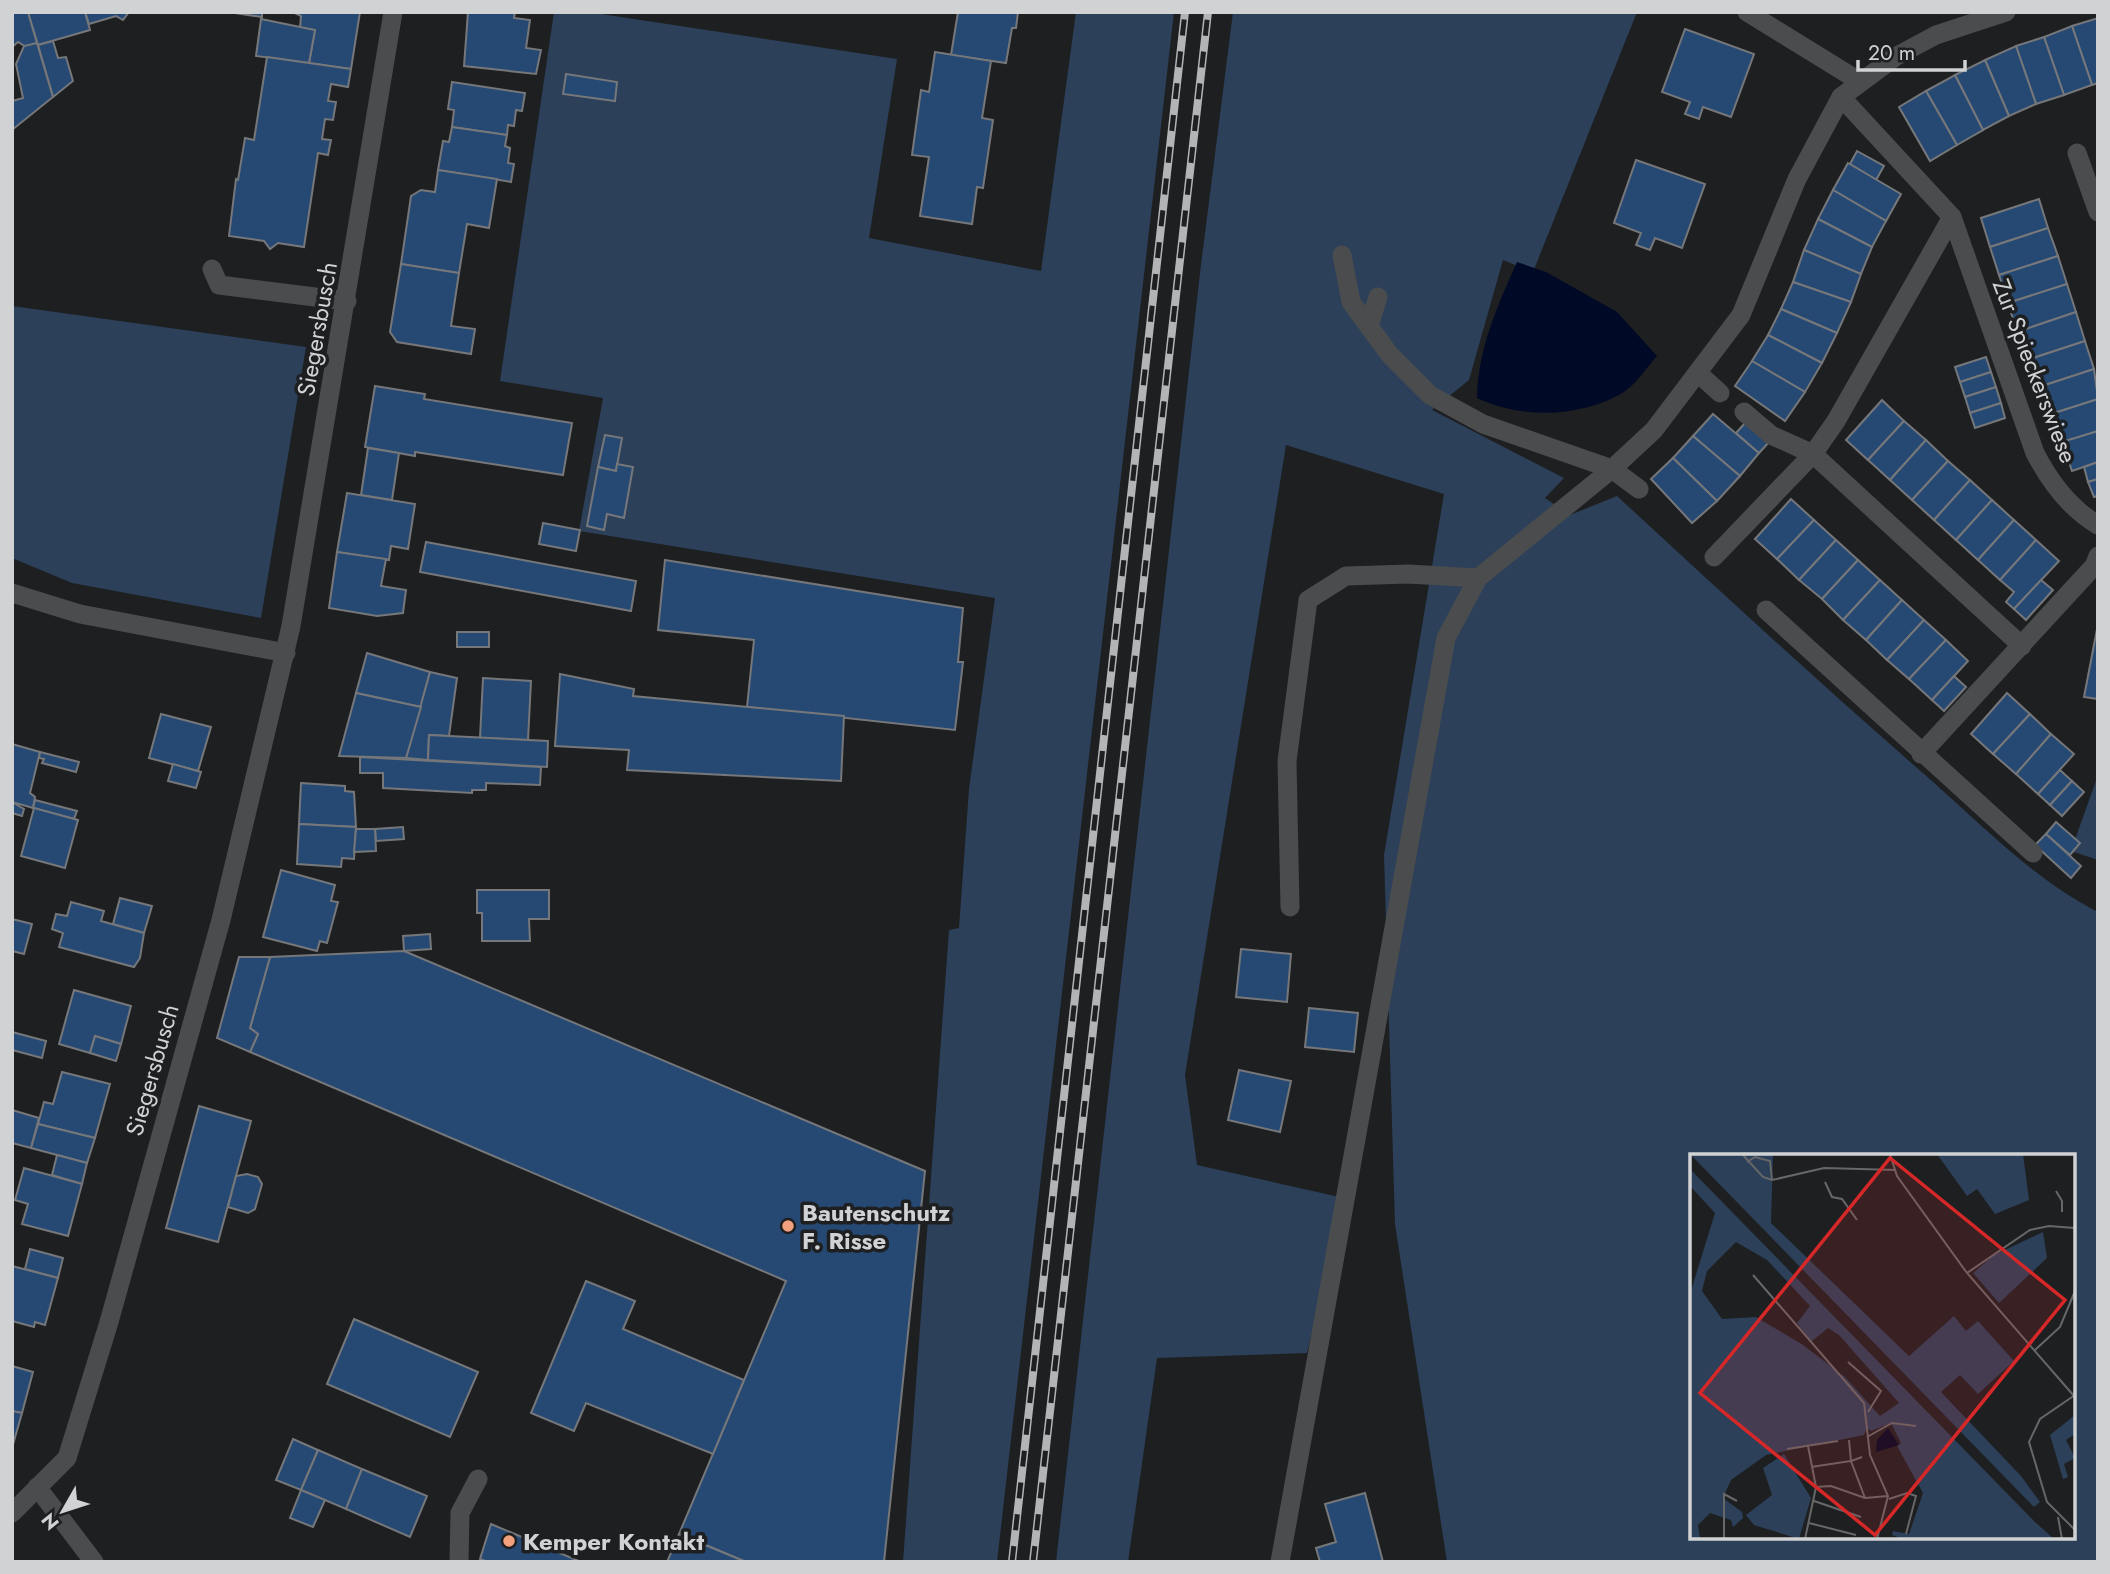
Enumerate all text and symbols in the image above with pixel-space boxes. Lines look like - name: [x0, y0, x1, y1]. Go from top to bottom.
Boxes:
- scale bar: [1858, 28, 1965, 72]
- text: 20 m: [1868, 38, 1915, 68]
- street label: Siegersbusch: [288, 259, 346, 399]
- street label: Zur Spieckerswiese: [1984, 274, 2086, 468]
- street label: Siegersbusch: [116, 1000, 188, 1140]
- inset map: [1690, 1154, 2075, 1539]
- place label: Bautenschutz F. Risse: [802, 1195, 951, 1258]
- marker: Bautenschutz F. Risse: [780, 1218, 796, 1234]
- north arrow: [28, 1476, 98, 1546]
- text: N: [35, 1507, 65, 1536]
- place label: Kemper Kontakt: [523, 1524, 705, 1559]
- marker: Kemper Kontakt: [501, 1533, 517, 1549]

